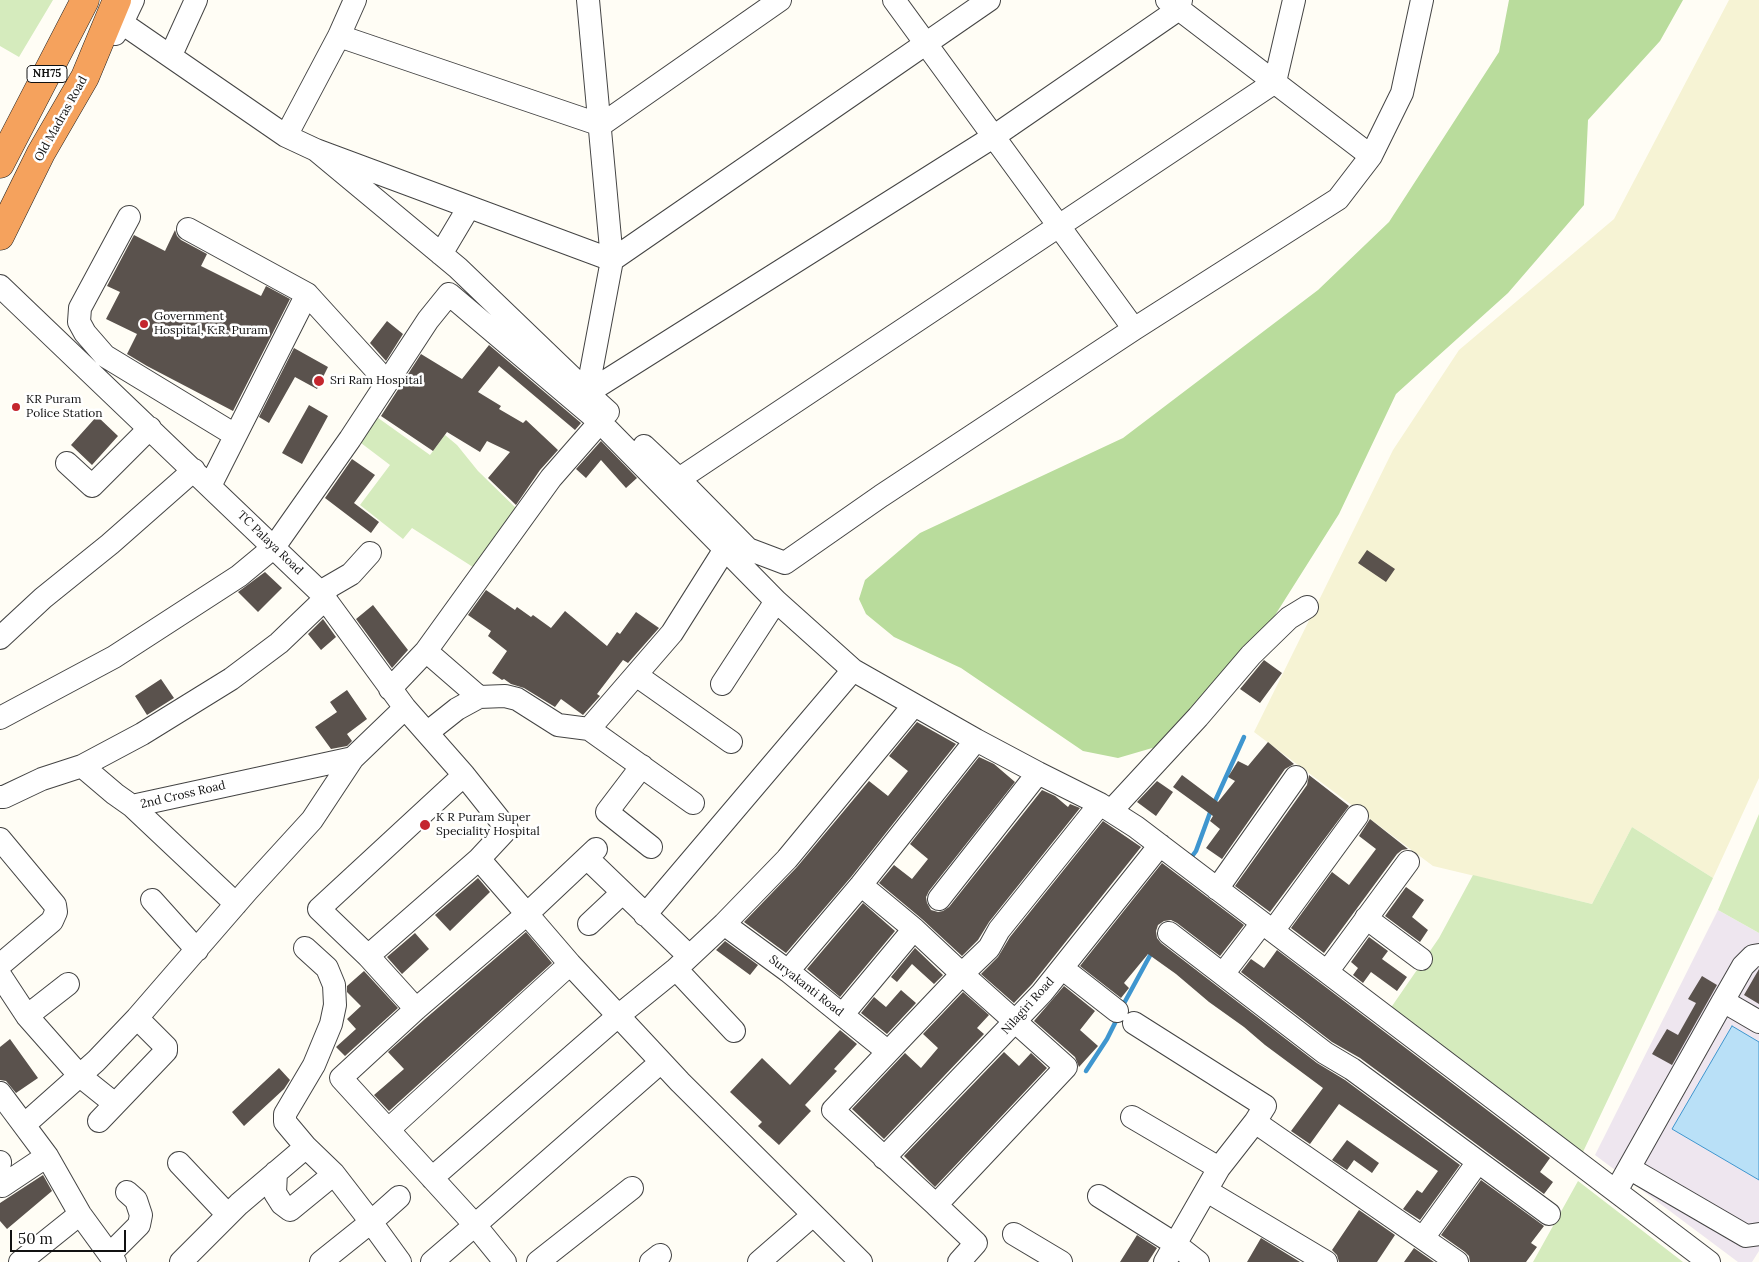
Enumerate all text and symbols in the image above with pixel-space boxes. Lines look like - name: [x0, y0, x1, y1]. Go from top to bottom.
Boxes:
- road number: NH75: [27, 66, 67, 82]
- street label: Old Madras Road: [32, 74, 90, 164]
- place label: Government Hospital, K.R. Puram: [154, 310, 268, 338]
- marker: Government Hospital, K.R. Puram: [138, 318, 150, 330]
- marker: Sri Ram Hospital: [312, 374, 326, 388]
- place label: Sri Ram Hospital: [330, 374, 423, 388]
- place label: KR Puram Police Station: [26, 393, 103, 421]
- marker: KR Puram Police Station: [10, 401, 22, 413]
- street label: TC Palaya Road: [234, 508, 306, 578]
- street label: 2nd Cross Road: [139, 778, 227, 812]
- place label: K R Puram Super Speciality Hospital: [436, 811, 540, 839]
- marker: K R Puram Super Speciality Hospital: [418, 818, 432, 832]
- street label: Suryakanti Road: [766, 952, 846, 1020]
- street label: Nilagiri Road: [999, 974, 1057, 1038]
- scale bar: [12, 1220, 129, 1252]
- text: 50 m: [18, 1229, 53, 1248]

